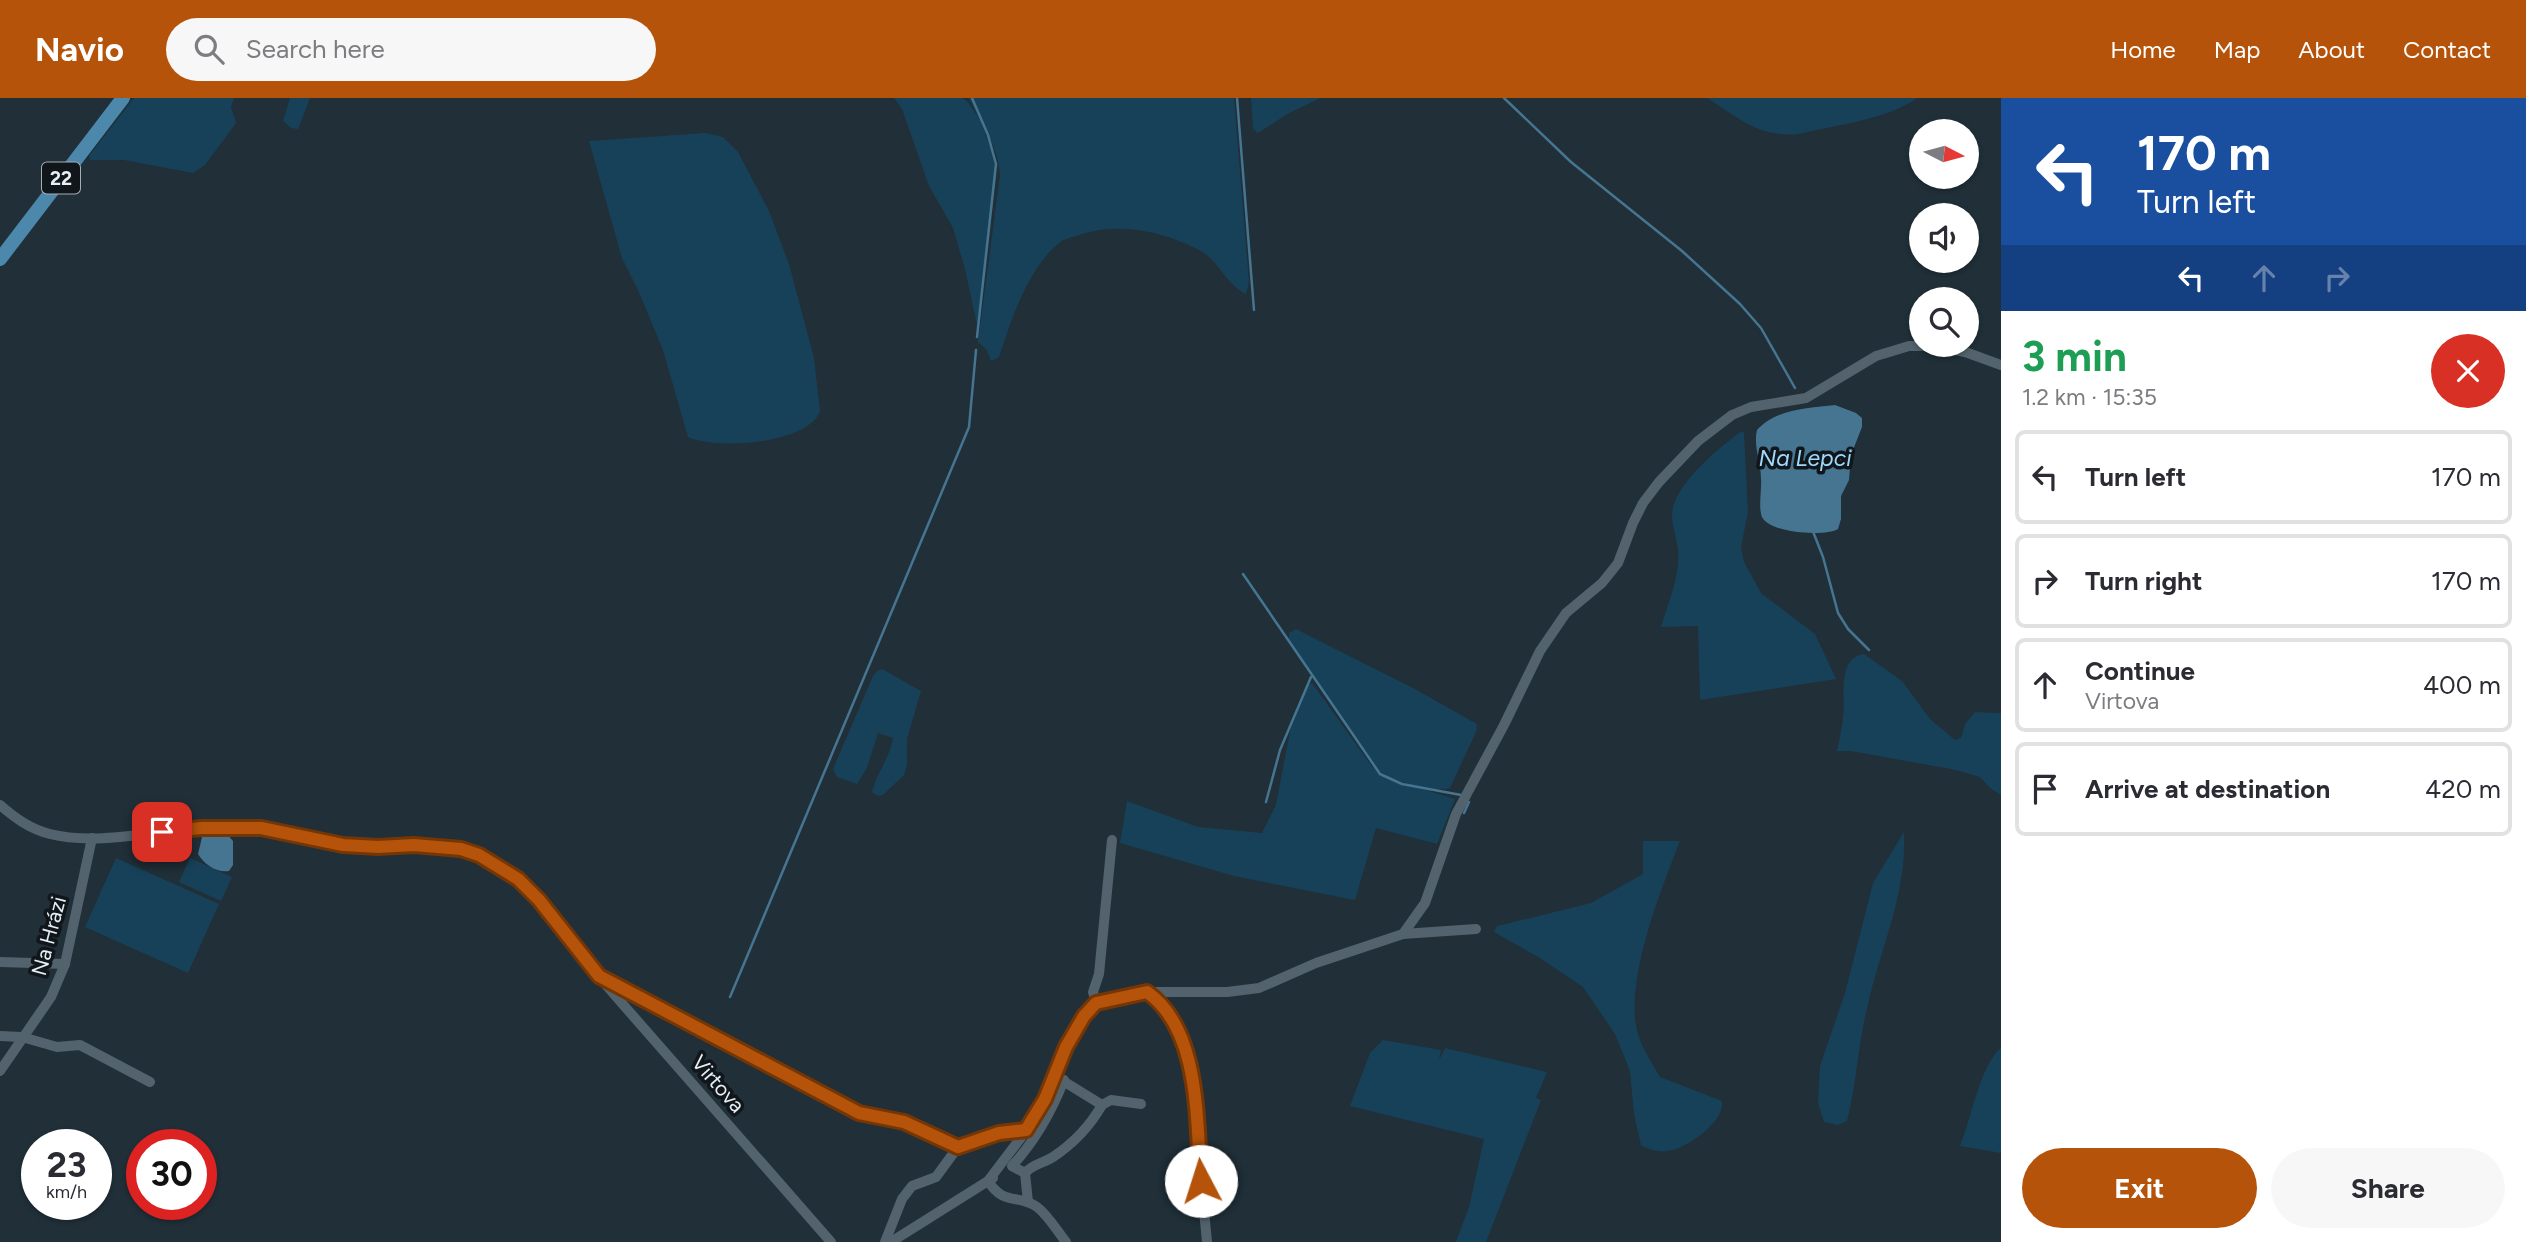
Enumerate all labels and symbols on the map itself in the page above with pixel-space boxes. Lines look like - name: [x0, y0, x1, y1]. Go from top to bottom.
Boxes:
- north arrow: [1909, 119, 1979, 189]
- road number: 22: [42, 162, 80, 194]
- water label: Na Lepci: [1759, 444, 1852, 472]
- pin: [132, 802, 192, 862]
- street label: Na Hrázi: [26, 894, 71, 978]
- street label: Virtova: [687, 1050, 750, 1117]
- speed limit sign: 30: [126, 1129, 217, 1220]
- position arrow: [1164, 1144, 1238, 1218]

